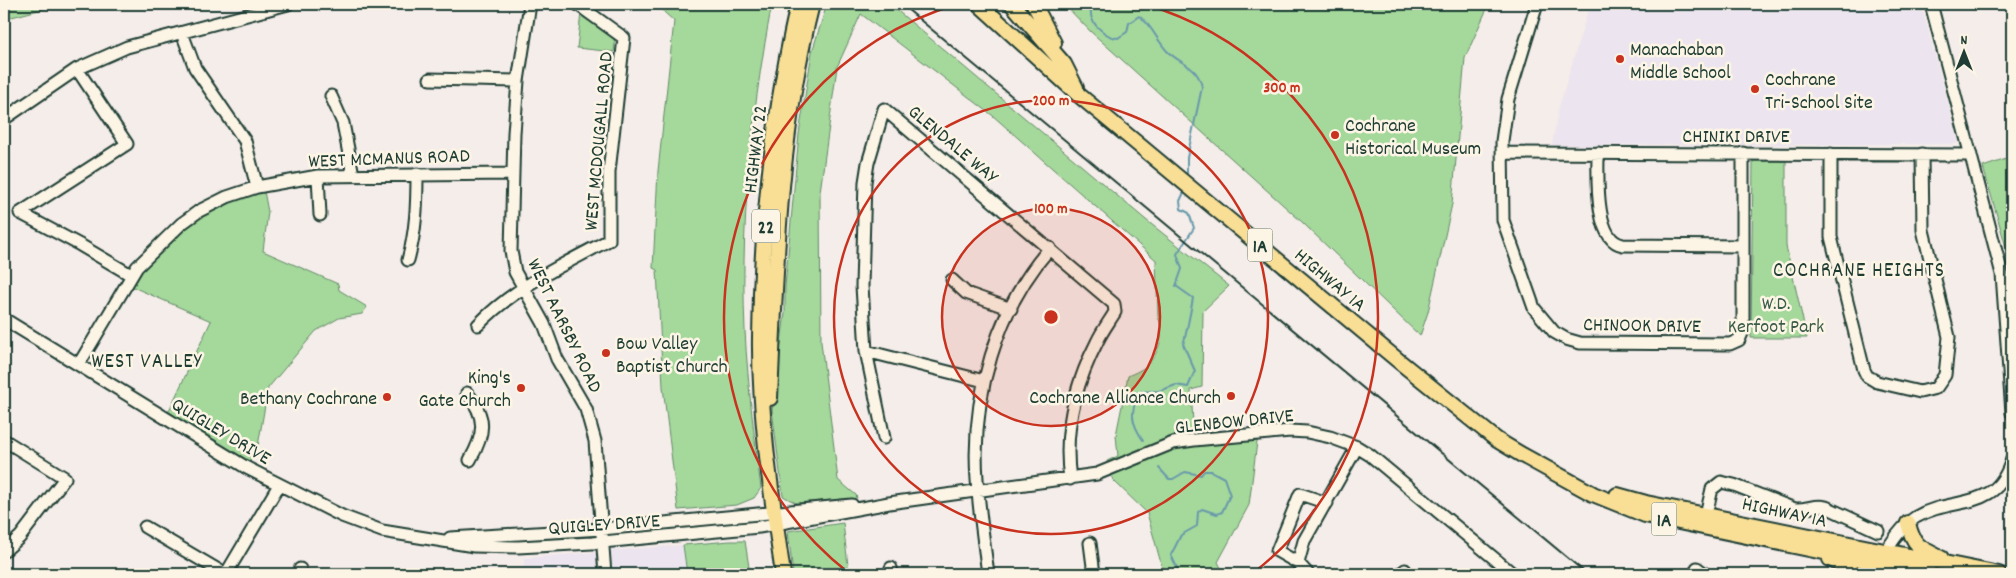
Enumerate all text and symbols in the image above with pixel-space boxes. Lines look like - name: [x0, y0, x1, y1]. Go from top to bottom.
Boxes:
- north arrow: [1938, 28, 1988, 78]
- text: N: [1961, 31, 1968, 51]
- place label: Manachaban Middle School: [1630, 37, 1731, 88]
- street label: WEST MCDOUGALL ROAD: [578, 51, 622, 232]
- marker: Manachaban Middle School: [1614, 53, 1626, 65]
- place label: Cochrane Tri-School Site: [1765, 67, 1873, 118]
- text: 300 m: [1264, 78, 1300, 100]
- marker: Cochrane Tri-School Site: [1749, 83, 1761, 95]
- text: 200 m: [1033, 91, 1069, 113]
- street label: GLENDALE WAY: [901, 99, 1004, 192]
- street label: HIGHWAY 22: [738, 104, 776, 195]
- place label: Cochrane Historical Museum: [1345, 113, 1481, 164]
- street label: CHINIKI DRIVE: [1682, 124, 1790, 152]
- marker: Cochrane Historical Museum: [1329, 129, 1341, 141]
- street label: WEST MCMANUS ROAD: [308, 143, 470, 177]
- text: 100 m: [1034, 199, 1068, 221]
- road number: 22: [752, 210, 780, 242]
- road number: 1A: [1248, 228, 1272, 262]
- street label: HIGHWAY 1A: [1287, 243, 1371, 320]
- street label: WEST AARSBY ROAD: [519, 254, 608, 398]
- district label: COCHRANE HEIGHTS: [1773, 257, 1945, 287]
- park label: W.D. Kerfoot Park: [1728, 291, 1824, 342]
- centre of rings: [1042, 308, 1060, 326]
- street label: CHINOOK DRIVE: [1583, 312, 1701, 342]
- place label: Bow Valley Baptist Church: [616, 331, 728, 382]
- marker: Bow Valley Baptist Church: [600, 347, 612, 359]
- district label: WEST VALLEY: [91, 348, 203, 378]
- place label: King's Gate Church: [418, 365, 511, 416]
- marker: King's Gate Church: [515, 382, 527, 394]
- place label: Cochrane Alliance Church: [1029, 385, 1221, 413]
- place label: Bethany Cochrane: [240, 386, 377, 414]
- marker: Cochrane Alliance Church: [1225, 390, 1237, 402]
- marker: Bethany Cochrane: [381, 391, 393, 403]
- street label: QUIGLEY DRIVE: [165, 392, 276, 473]
- street label: GLENBOW DRIVE: [1174, 403, 1295, 443]
- street label: HIGHWAY 1A: [1739, 491, 1830, 537]
- road number: 1A: [1652, 502, 1676, 536]
- street label: QUIGLEY DRIVE: [548, 508, 661, 544]

